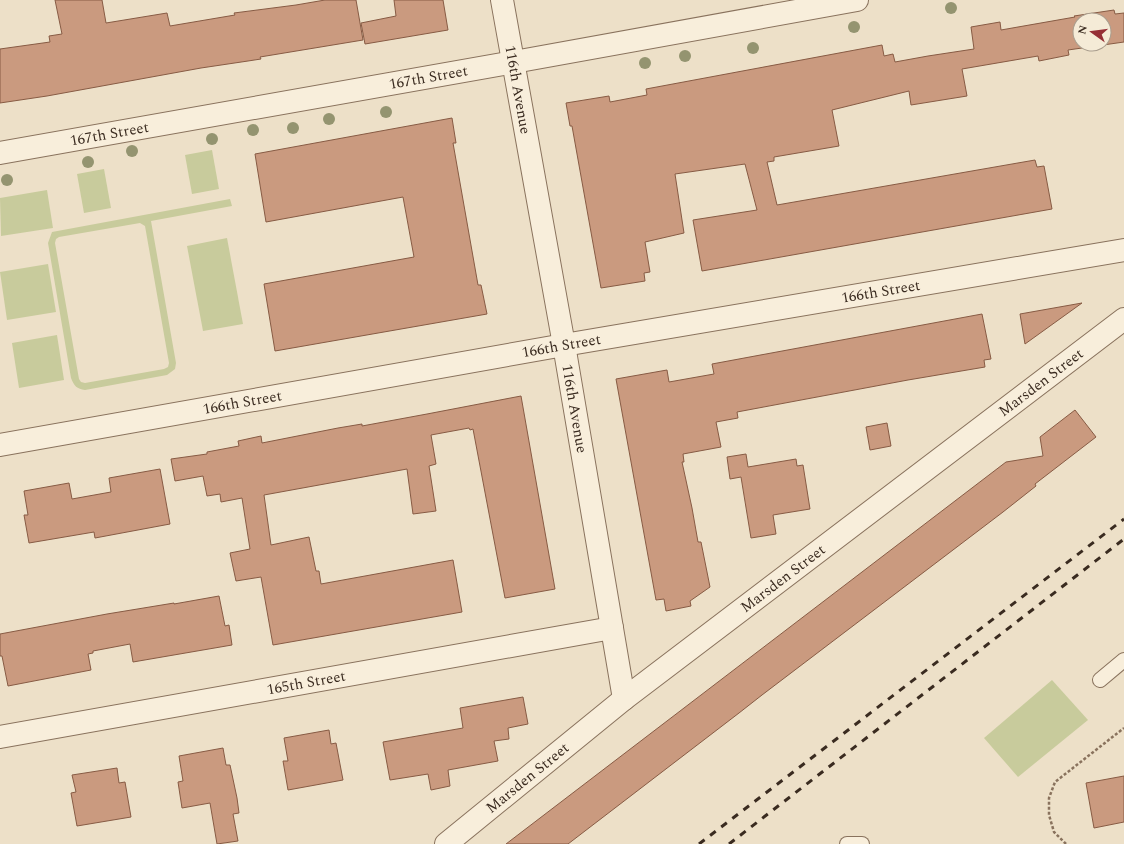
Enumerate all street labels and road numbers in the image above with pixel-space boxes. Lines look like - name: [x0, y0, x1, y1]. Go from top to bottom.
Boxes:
- street label: 116th Avenue: [499, 43, 537, 136]
- street label: 167th Street: [387, 59, 470, 95]
- street label: 167th Street: [68, 115, 151, 152]
- street label: 166th Street: [839, 273, 922, 309]
- street label: 166th Street: [520, 327, 602, 364]
- street label: Marsden Street: [993, 342, 1088, 422]
- street label: 116th Avenue: [556, 362, 594, 455]
- street label: 166th Street: [201, 384, 284, 420]
- street label: Marsden Street: [735, 538, 830, 618]
- street label: 165th Street: [265, 664, 347, 701]
- street label: Marsden Street: [481, 737, 574, 819]

